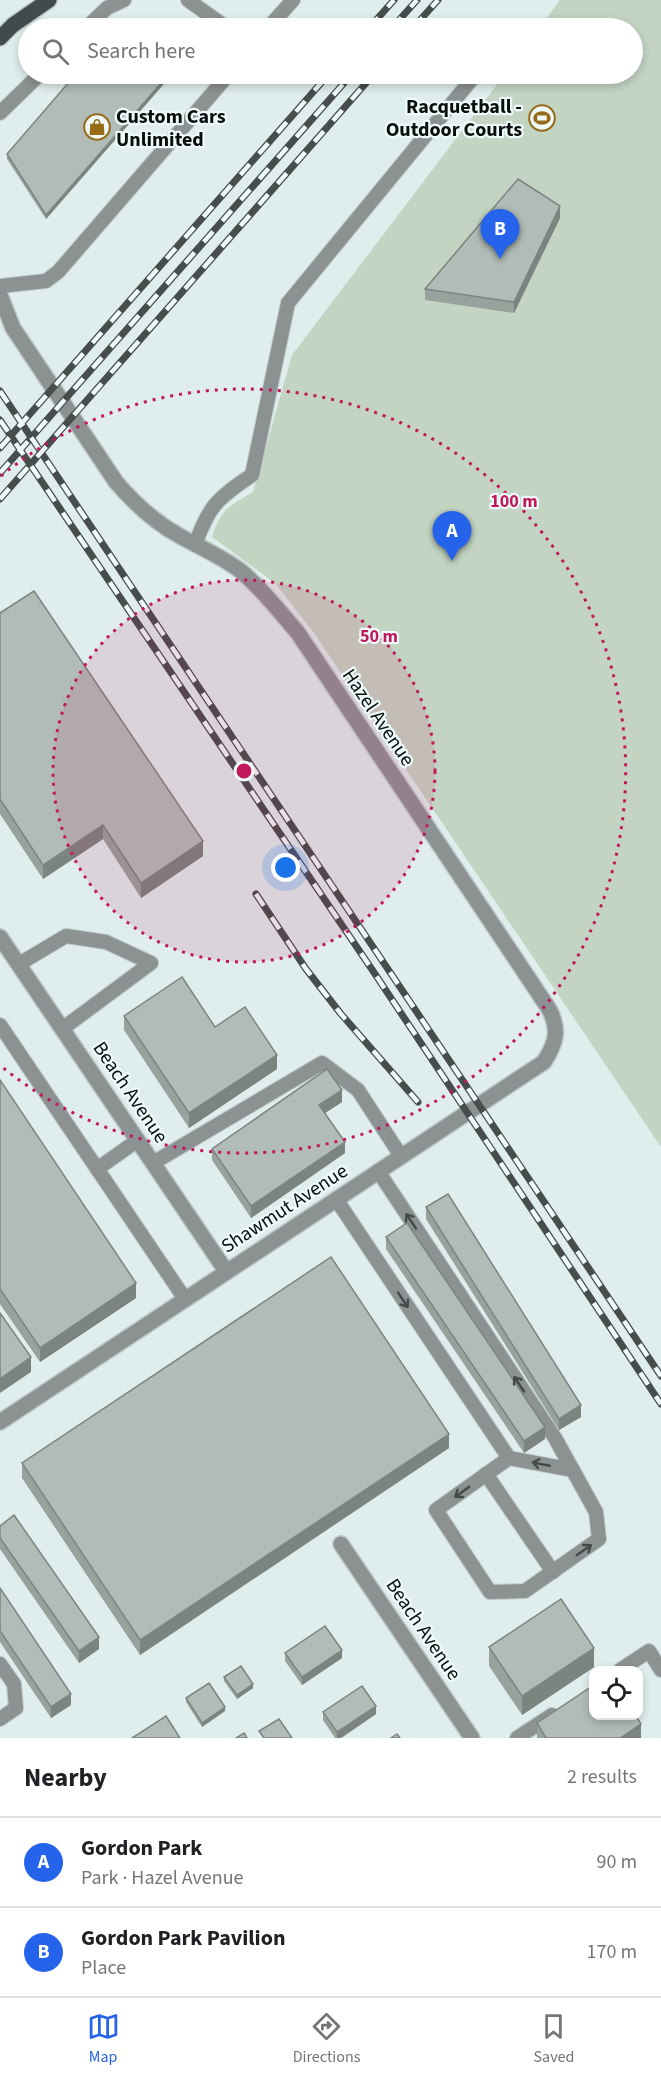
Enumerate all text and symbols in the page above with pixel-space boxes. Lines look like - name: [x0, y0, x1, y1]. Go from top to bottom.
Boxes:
- search box: [18, 18, 643, 84]
- icon: search: [39, 35, 72, 68]
- text: Search here: [87, 35, 195, 67]
- place label: Racquetball - Outdoor Courts: [386, 93, 522, 144]
- place label: Custom Cars Unlimited: [116, 103, 226, 154]
- sports icon: Racquetball - Outdoor Courts: [527, 103, 557, 133]
- shop icon: Custom Cars Unlimited: [82, 112, 112, 142]
- pin: B: [480, 210, 520, 259]
- text: 100 m: [490, 489, 538, 514]
- pin: A: [432, 512, 472, 561]
- text: 50 m: [360, 624, 398, 649]
- street label: Hazel Avenue: [335, 663, 421, 772]
- centre of rings: [234, 761, 254, 781]
- your location: [271, 853, 300, 882]
- street label: Beach Avenue: [86, 1036, 175, 1149]
- street label: Shawmut Avenue: [216, 1157, 353, 1260]
- one-way arrow: [405, 1214, 417, 1230]
- one-way arrow: [397, 1291, 409, 1308]
- one-way arrow: [513, 1376, 525, 1392]
- one-way arrow: [531, 1458, 551, 1469]
- one-way arrow: [454, 1486, 470, 1498]
- one-way arrow: [576, 1543, 592, 1556]
- street label: Beach Avenue: [379, 1573, 468, 1686]
- map controls: [589, 1666, 643, 1720]
- button: locate: [589, 1666, 643, 1720]
- text: Nearby: [24, 1759, 107, 1796]
- text: 2 results: [567, 1763, 637, 1791]
- text: Gordon Park: [81, 1832, 202, 1864]
- text: A: [38, 1848, 49, 1876]
- text: 90 m: [597, 1848, 637, 1876]
- text: Park · Hazel Avenue: [81, 1864, 243, 1892]
- text: Gordon Park Pavilion: [81, 1922, 285, 1954]
- text: B: [37, 1938, 50, 1966]
- text: 170 m: [587, 1938, 637, 1966]
- text: Place: [81, 1954, 126, 1982]
- tab: Map: [87, 2010, 120, 2068]
- tab: Directions: [293, 2010, 360, 2068]
- tab: Saved: [534, 2010, 574, 2068]

